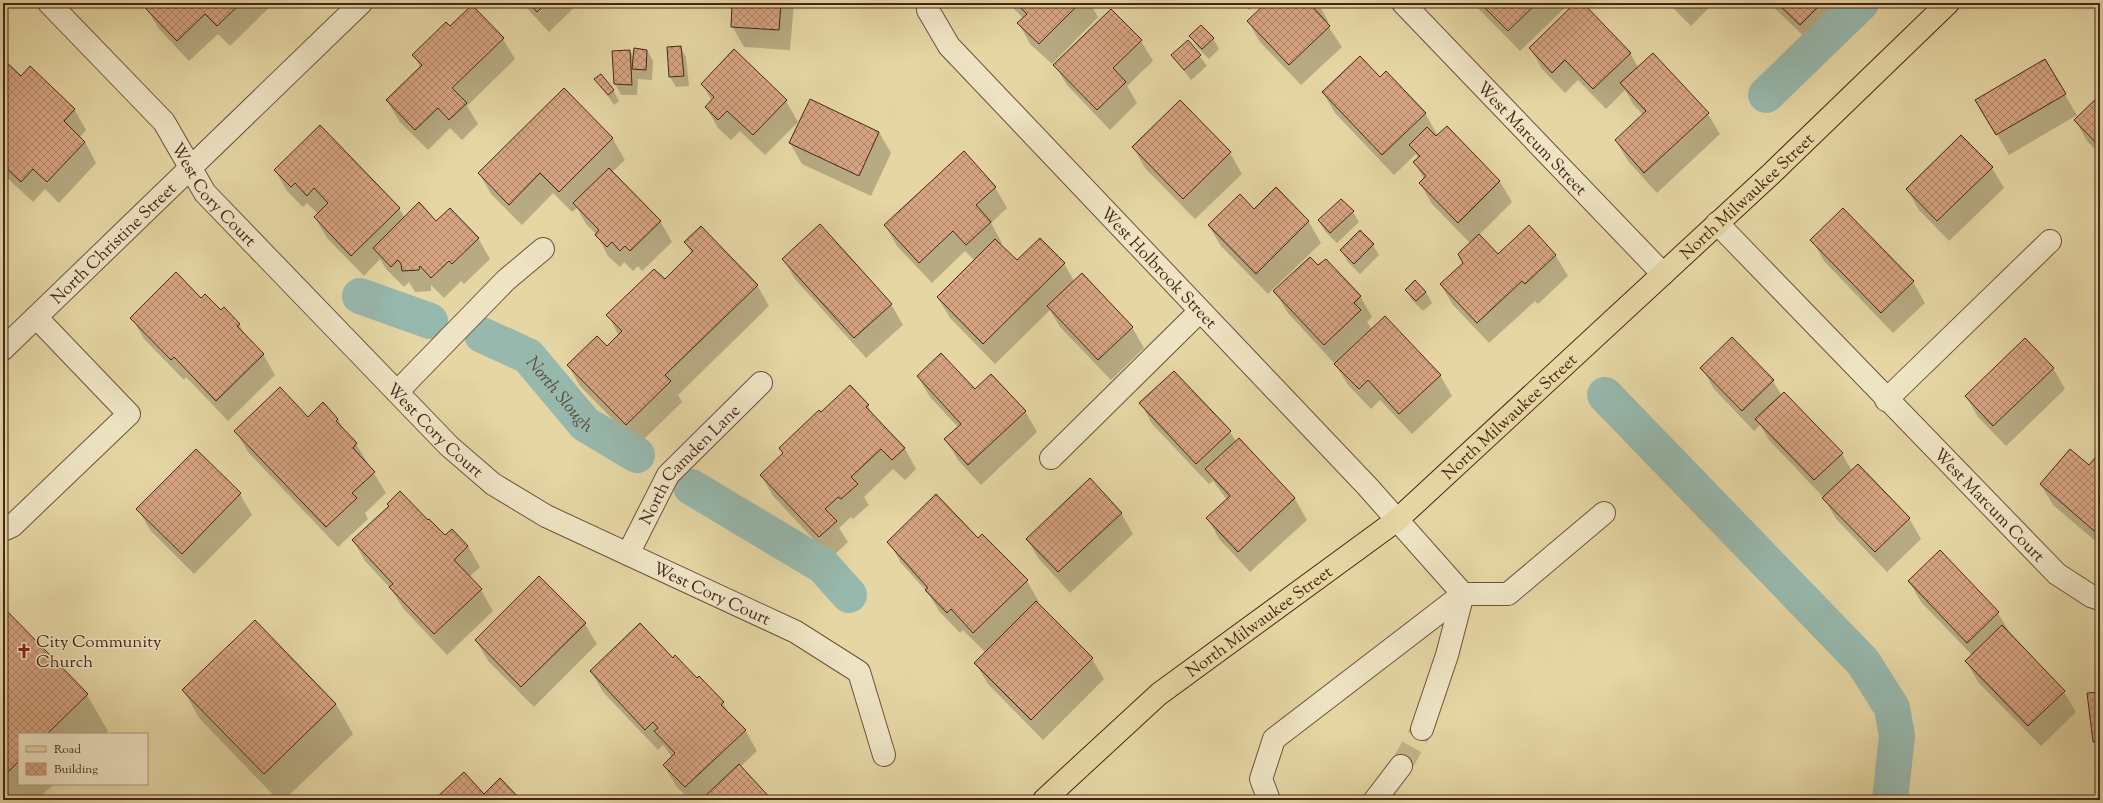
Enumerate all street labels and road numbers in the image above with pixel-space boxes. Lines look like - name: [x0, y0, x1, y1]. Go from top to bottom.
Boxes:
- street label: West Marcum Street: [1470, 77, 1592, 202]
- street label: North Milwaukee Street: [1676, 128, 1821, 266]
- street label: West Cory Court: [164, 139, 261, 253]
- street label: North Christine Street: [46, 178, 183, 310]
- street label: West Holbrook Street: [1094, 202, 1222, 335]
- street label: North Milwaukee Street: [1438, 349, 1583, 486]
- street label: West Cory Court: [380, 378, 488, 484]
- street label: North Camden Lane: [635, 400, 747, 529]
- street label: West Marcum Court: [1927, 444, 2049, 569]
- street label: West Cory Court: [649, 557, 774, 632]
- street label: North Milwaukee Street: [1182, 561, 1338, 684]

